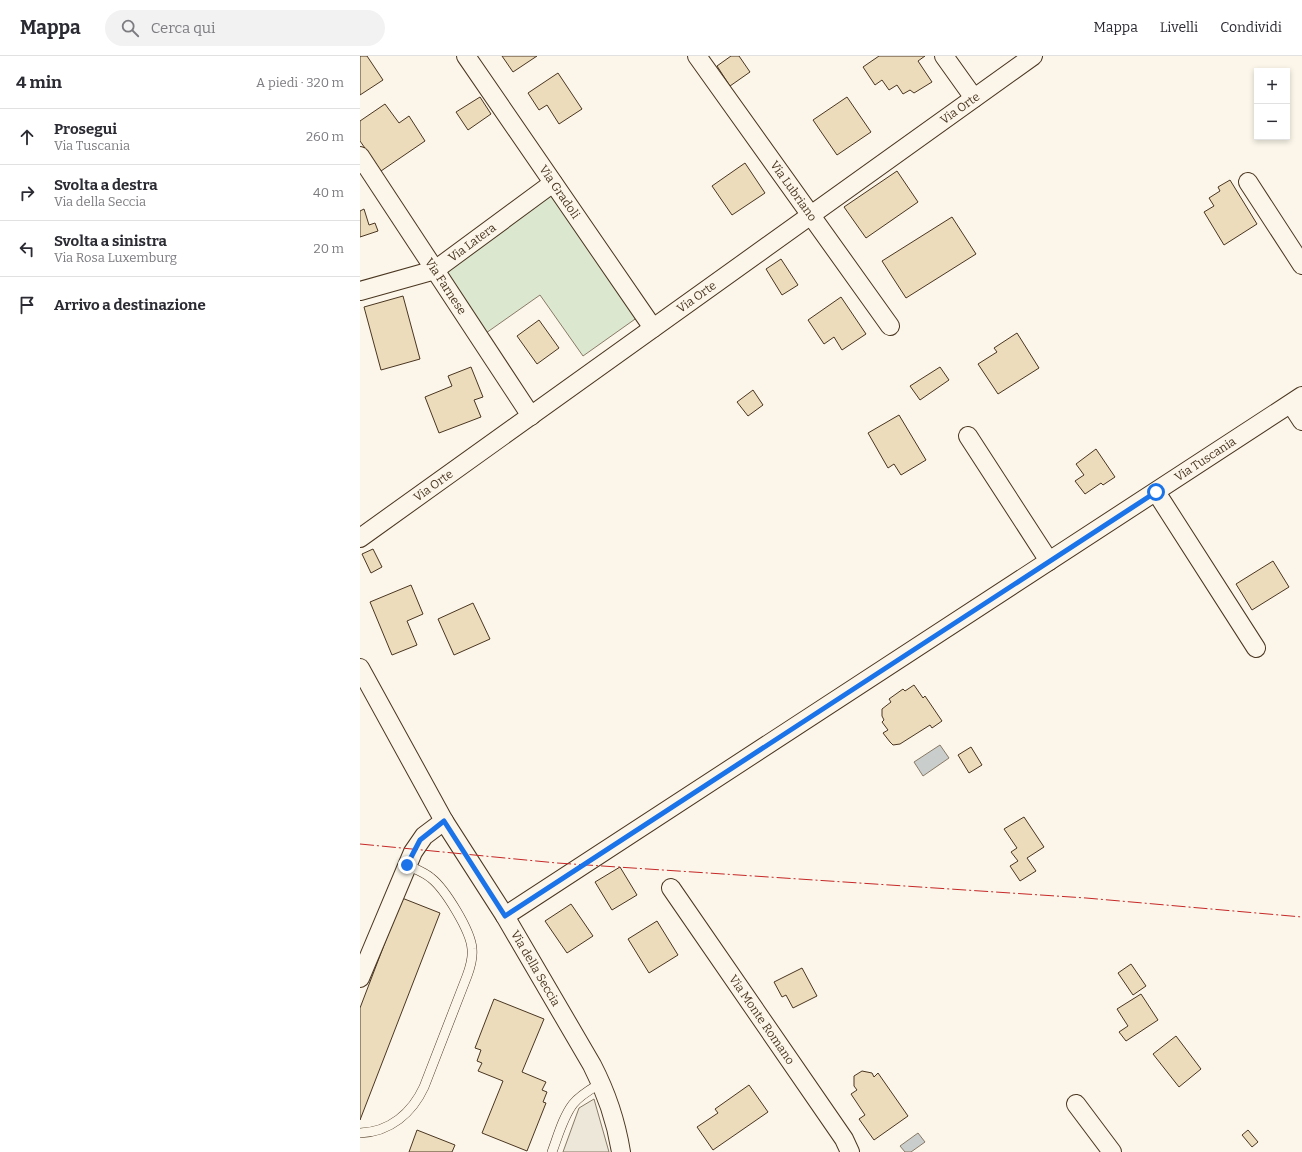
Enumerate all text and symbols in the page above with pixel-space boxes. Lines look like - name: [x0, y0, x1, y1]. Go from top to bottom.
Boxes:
- search box: [105, 10, 385, 46]
- text: Mappa: [20, 16, 81, 39]
- icon: search: [119, 17, 141, 39]
- text: Cerca qui: [151, 19, 216, 37]
- text: Mappa: [1094, 19, 1138, 36]
- text: Livelli: [1160, 19, 1198, 36]
- text: Condividi: [1220, 19, 1282, 36]
- map controls: [1254, 68, 1290, 140]
- button: +: [1254, 68, 1290, 104]
- text: 4 min: [16, 72, 62, 93]
- text: A piedi · 320 m: [256, 75, 344, 90]
- street label: Via Orte: [938, 89, 982, 127]
- button: −: [1254, 104, 1290, 140]
- text: Prosegui: [54, 120, 117, 138]
- icon: ahead: [16, 126, 38, 148]
- text: 260 m: [306, 129, 344, 144]
- text: Via Tuscania: [54, 138, 130, 153]
- street label: Via Lubriano: [767, 158, 820, 224]
- street label: Via Gradoli: [536, 163, 583, 222]
- text: Svolta a destra: [54, 176, 158, 194]
- icon: right: [16, 182, 38, 204]
- text: 40 m: [313, 185, 344, 200]
- text: Via della Seccia: [54, 194, 146, 209]
- street label: Via Latera: [446, 220, 499, 265]
- text: Svolta a sinistra: [54, 232, 167, 250]
- icon: left: [16, 238, 38, 260]
- text: 20 m: [314, 241, 344, 256]
- text: Via Rosa Luxemburg: [54, 250, 177, 265]
- street label: Via Farnese: [422, 255, 469, 317]
- street label: Via Orte: [674, 278, 719, 316]
- icon: arrive: [16, 294, 38, 316]
- text: Arrivo a destinazione: [54, 296, 206, 314]
- street label: Via Tuscania: [1172, 434, 1239, 484]
- street label: Via Orte: [411, 467, 456, 504]
- route start: [1147, 483, 1165, 501]
- route end: [398, 856, 416, 874]
- street label: Via della Seccia: [508, 928, 563, 1009]
- street label: Via Monte Romano: [726, 972, 798, 1067]

